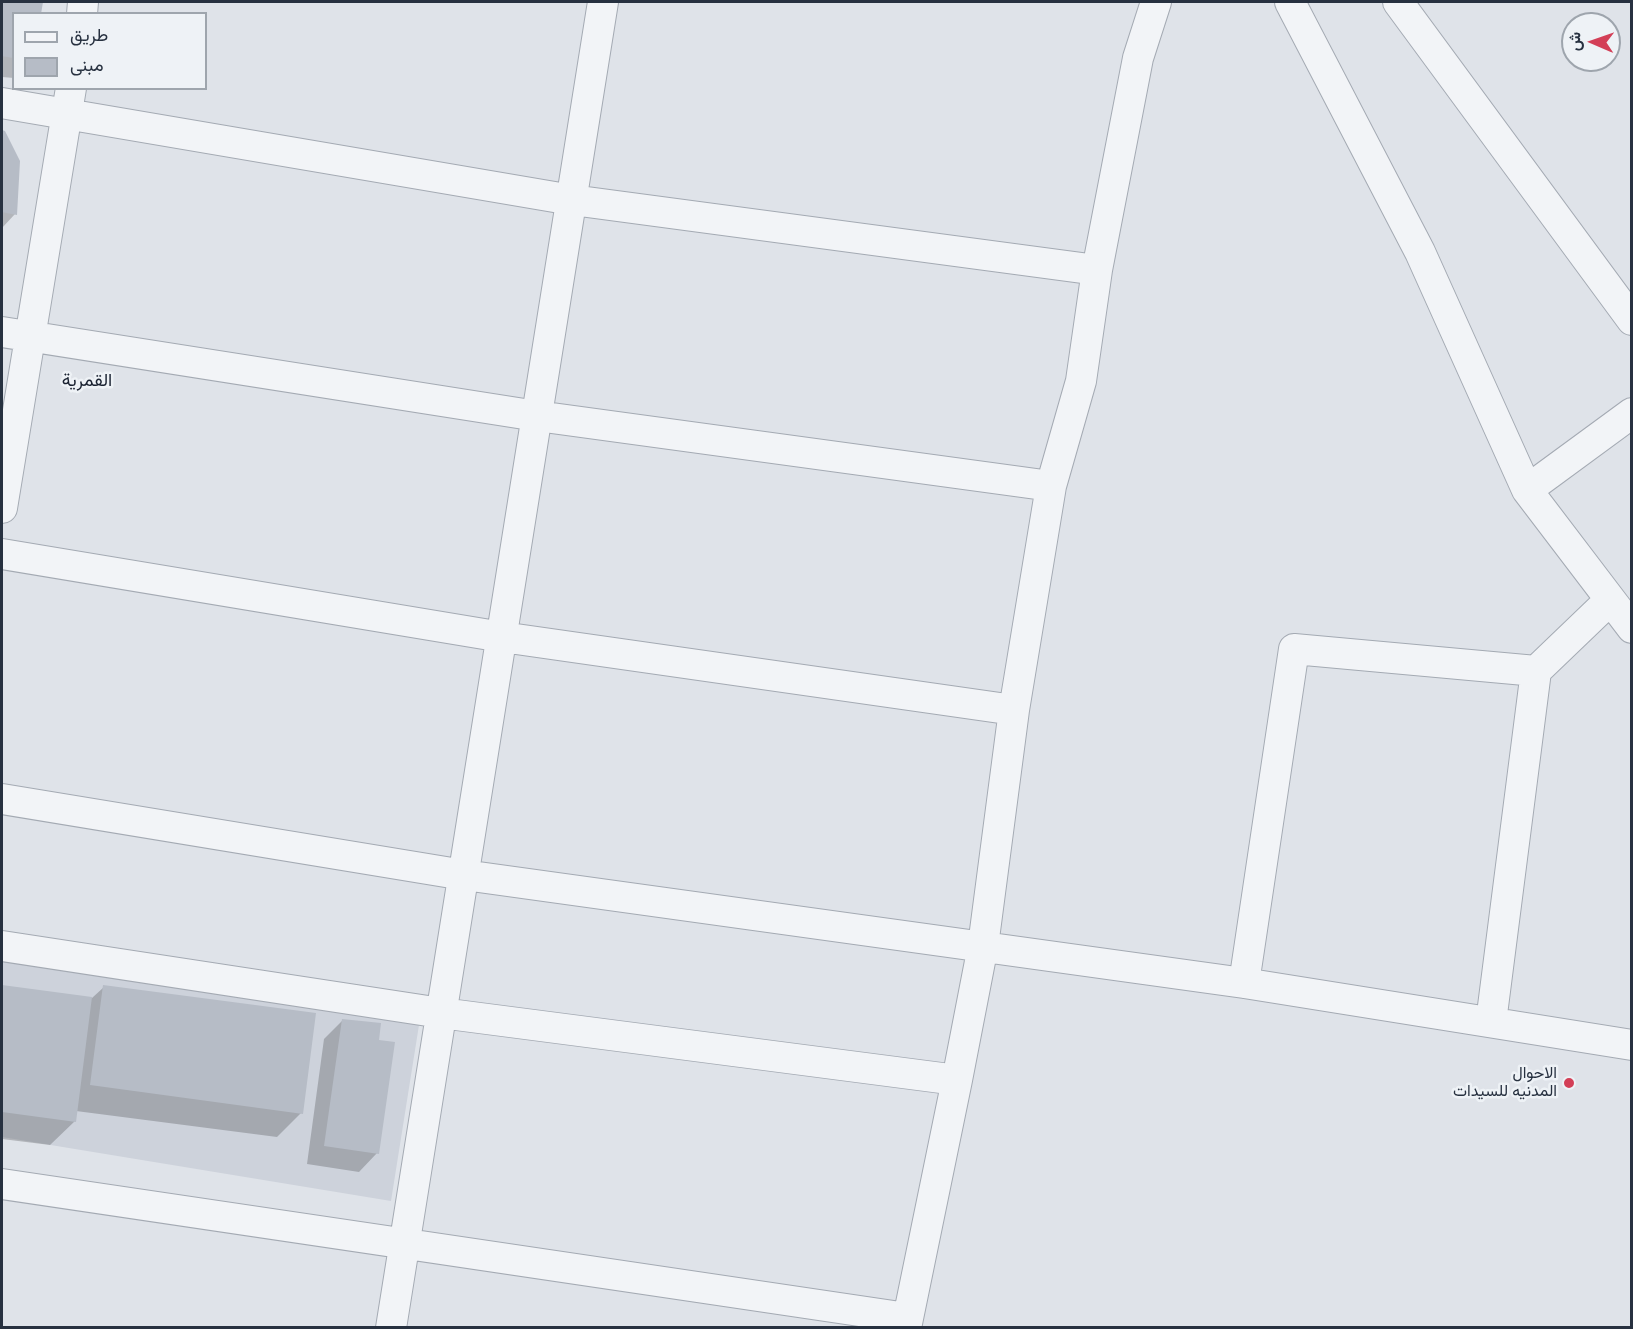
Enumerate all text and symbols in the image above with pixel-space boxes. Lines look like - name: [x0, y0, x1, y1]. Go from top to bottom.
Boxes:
- legend: [12, 12, 207, 90]
- north arrow: [1561, 12, 1621, 72]
- text: طريق: [70, 24, 108, 46]
- text: ش: [1565, 31, 1585, 51]
- text: مبنى: [70, 54, 104, 76]
- district label: القمرية: [62, 370, 112, 392]
- place label: الاحوال المدنيه للسيدات: [1453, 1064, 1557, 1102]
- marker: الاحوال المدنيه للسيدات: [1562, 1076, 1576, 1090]

